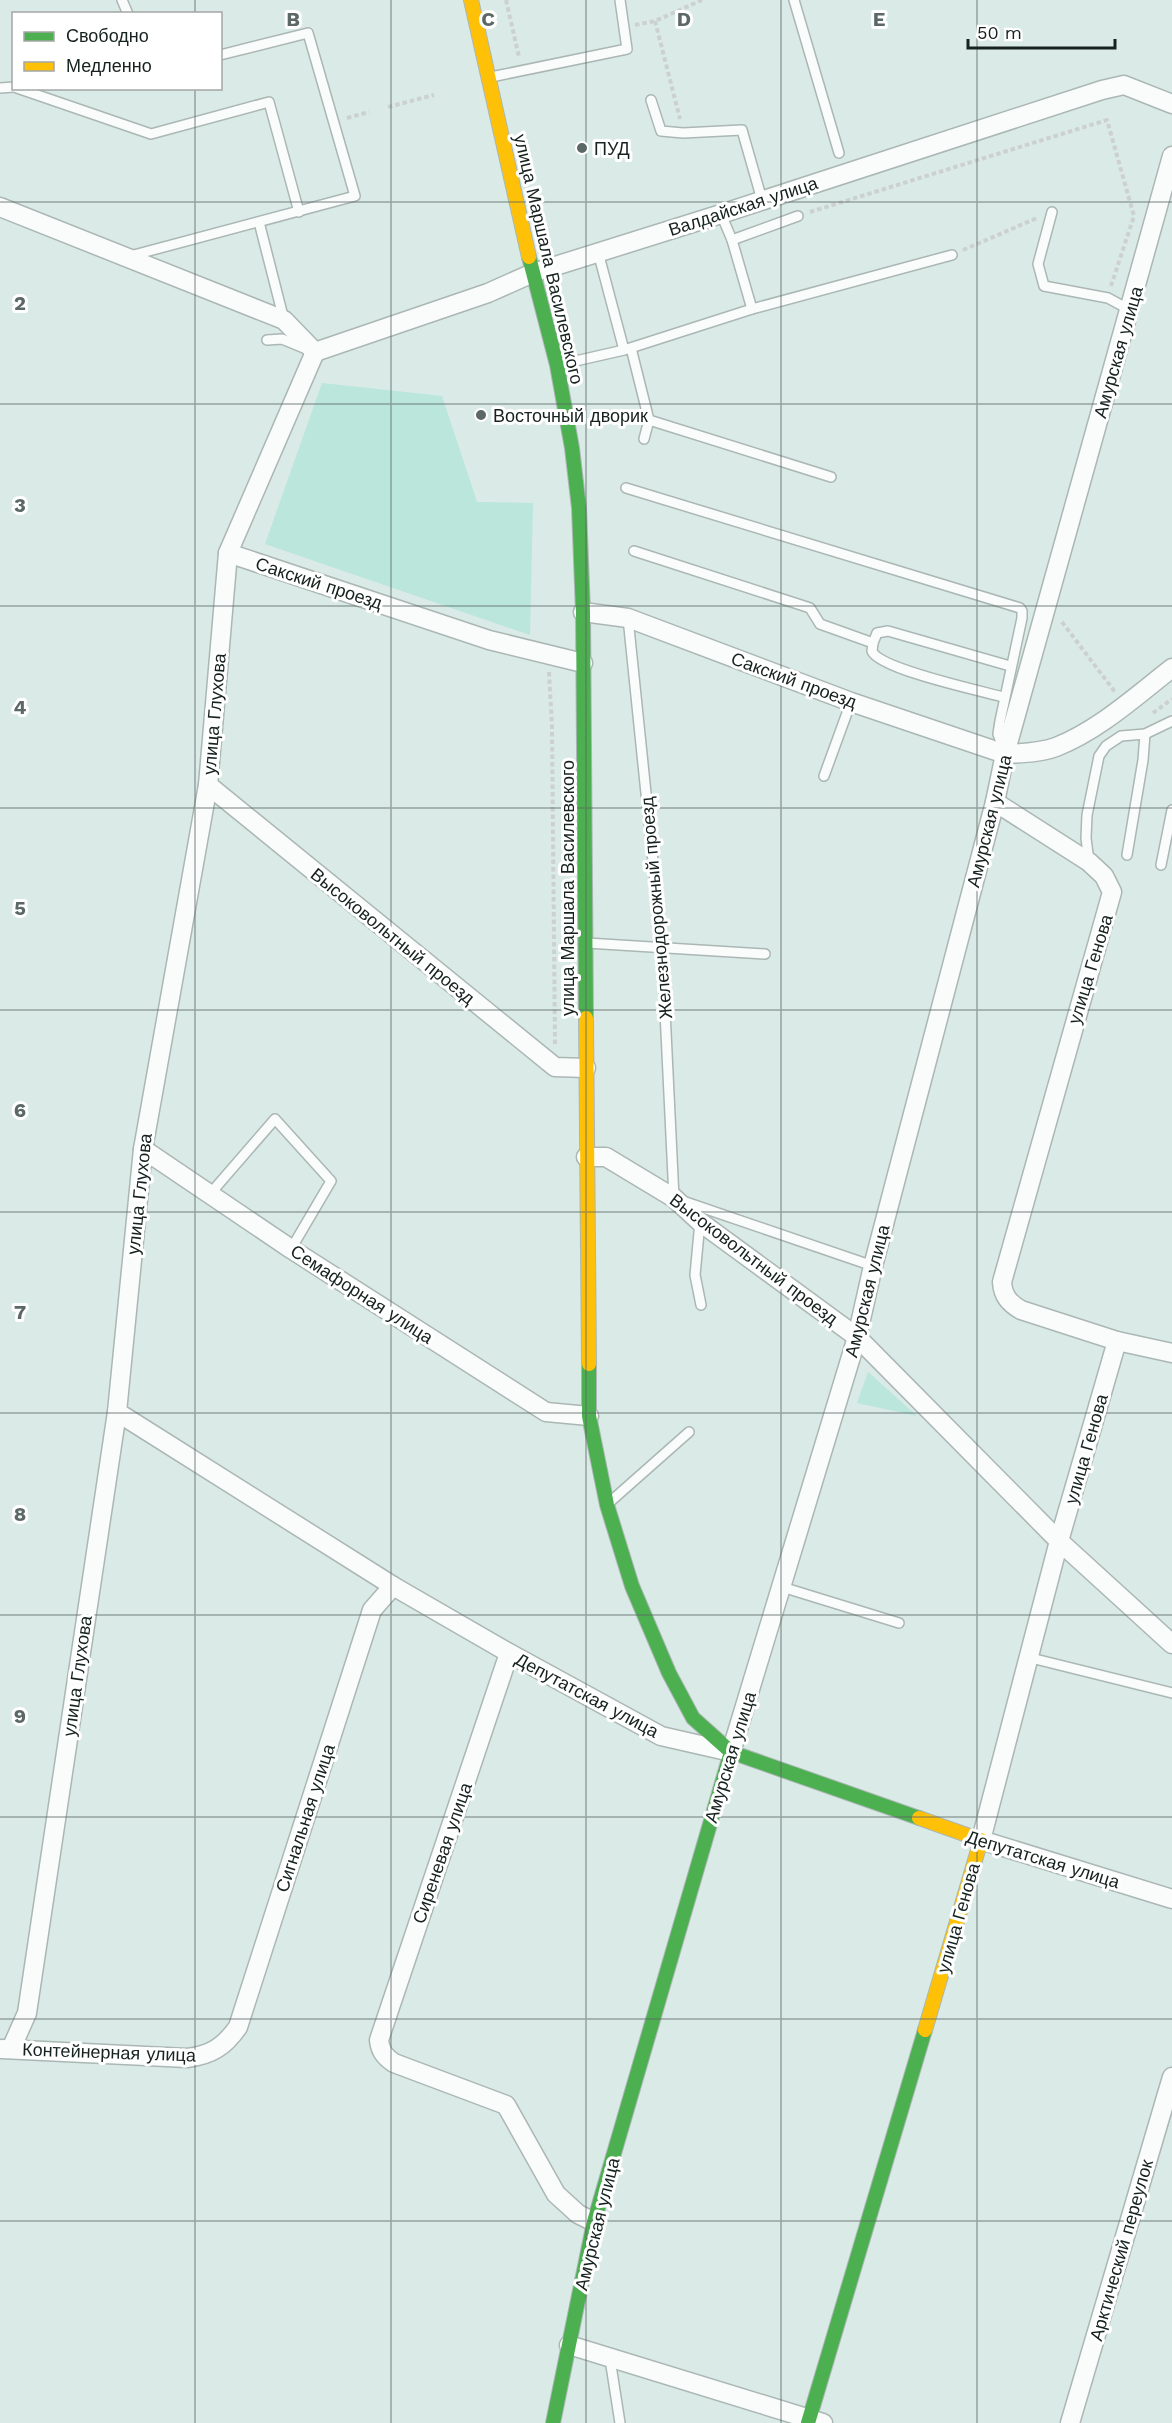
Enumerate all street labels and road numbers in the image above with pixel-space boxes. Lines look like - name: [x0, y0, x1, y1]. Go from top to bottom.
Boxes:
- street label: улица Маршала Василевского: [510, 132, 588, 386]
- street label: Валдайская улица: [666, 172, 821, 240]
- street label: Амурская улица: [1089, 283, 1147, 420]
- street label: Сакский проезд: [253, 553, 386, 614]
- street label: Сакский проезд: [728, 648, 860, 713]
- street label: улица Глухова: [198, 651, 230, 776]
- street label: Амурская улица: [962, 752, 1016, 890]
- street label: улица Маршала Василевского: [557, 760, 578, 1016]
- street label: Железнодорожный проезд: [636, 796, 676, 1020]
- street label: Высоковольтный проезд: [307, 863, 480, 1009]
- street label: улица Генова: [1063, 911, 1117, 1026]
- street label: улица Глухова: [122, 1131, 156, 1256]
- street label: Высоковольтный проезд: [666, 1189, 842, 1329]
- street label: Амурская улица: [840, 1222, 894, 1360]
- street label: Семафорная улица: [287, 1240, 438, 1348]
- street label: улица Генова: [1060, 1391, 1112, 1506]
- street label: улица Глухова: [58, 1613, 96, 1738]
- street label: Депутатская улица: [512, 1648, 663, 1742]
- street label: Амурская улица: [700, 1688, 760, 1825]
- street label: Сигнальная улица: [271, 1740, 339, 1895]
- street label: Сиреневая улица: [408, 1779, 476, 1926]
- street label: Депутатская улица: [964, 1826, 1123, 1893]
- street label: улица Генова: [932, 1860, 984, 1975]
- street label: Контейнерная улица: [22, 2038, 197, 2066]
- street label: Амурская улица: [570, 2155, 624, 2293]
- street label: Арктический переулок: [1085, 2157, 1157, 2343]

